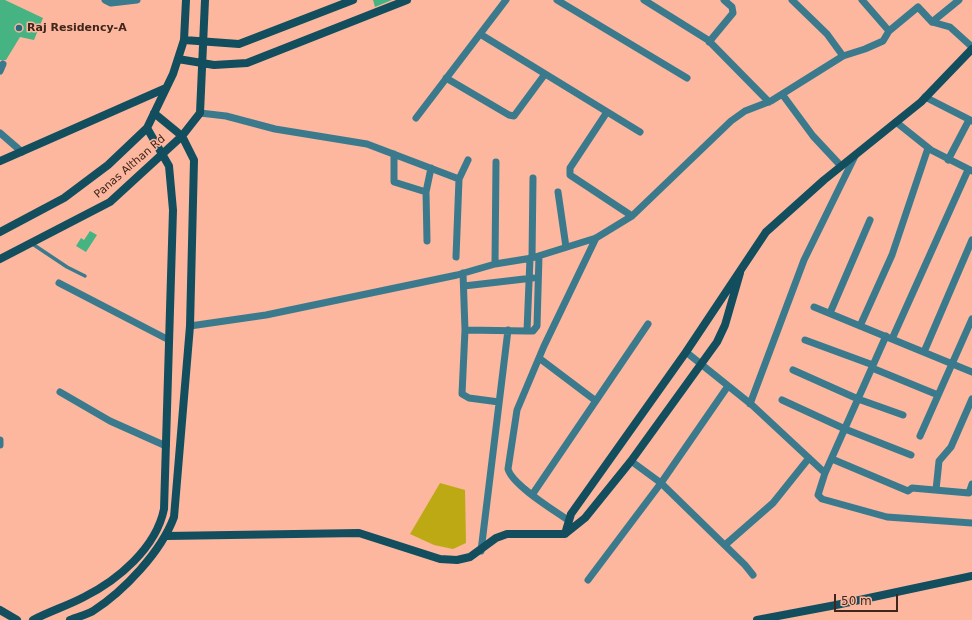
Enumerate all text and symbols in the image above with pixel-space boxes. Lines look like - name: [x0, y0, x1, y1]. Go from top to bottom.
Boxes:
- place label: Raj Residency-A: [27, 21, 127, 35]
- marker: Raj Residency-A: [14, 23, 24, 33]
- street label: Panas Althan Rd: [92, 133, 168, 201]
- scale bar: [836, 586, 900, 612]
- text: 50 m: [841, 594, 872, 608]

